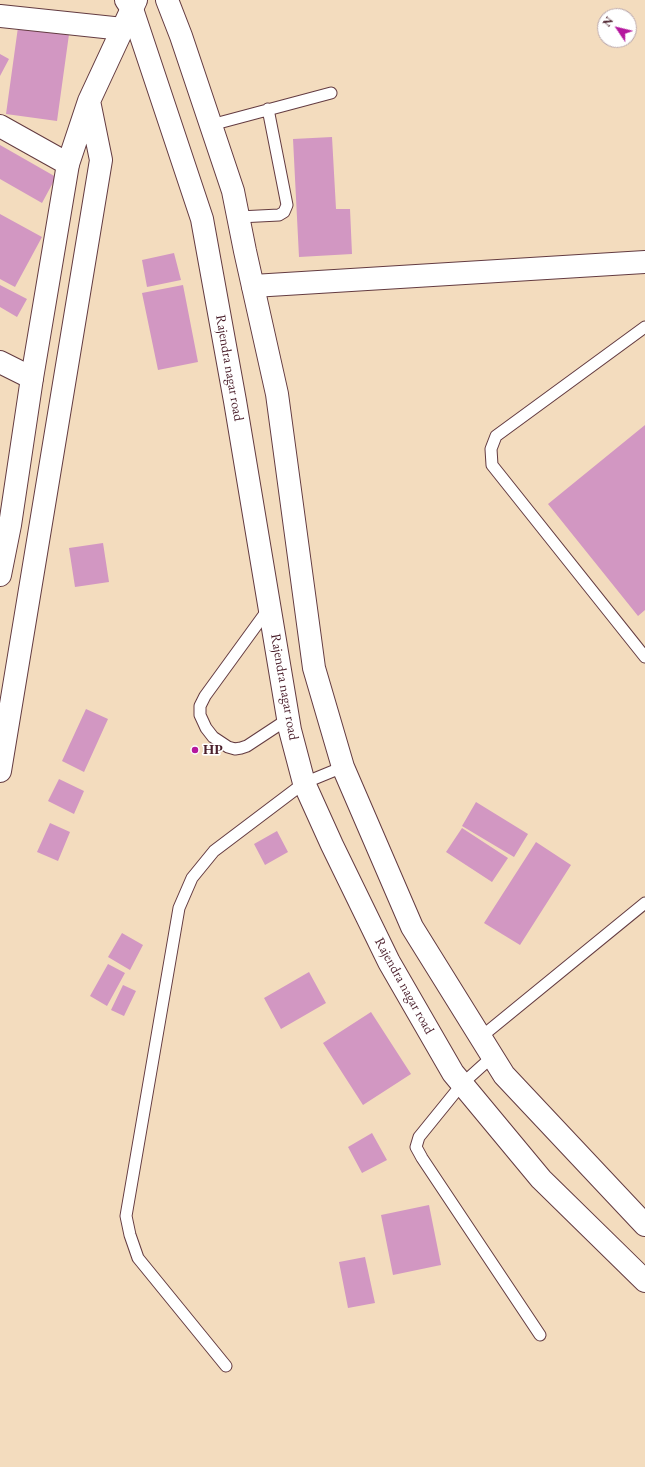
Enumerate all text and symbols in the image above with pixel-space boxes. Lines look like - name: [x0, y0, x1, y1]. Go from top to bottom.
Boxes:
- north arrow: [597, 8, 637, 48]
- text: N: [600, 14, 616, 29]
- street label: Rajendra nagar road: [211, 314, 247, 422]
- street label: Rajendra nagar road: [266, 633, 302, 741]
- place label: HP: [203, 742, 223, 758]
- marker: HP: [190, 745, 200, 755]
- street label: Rajendra nagar road: [371, 935, 437, 1037]

